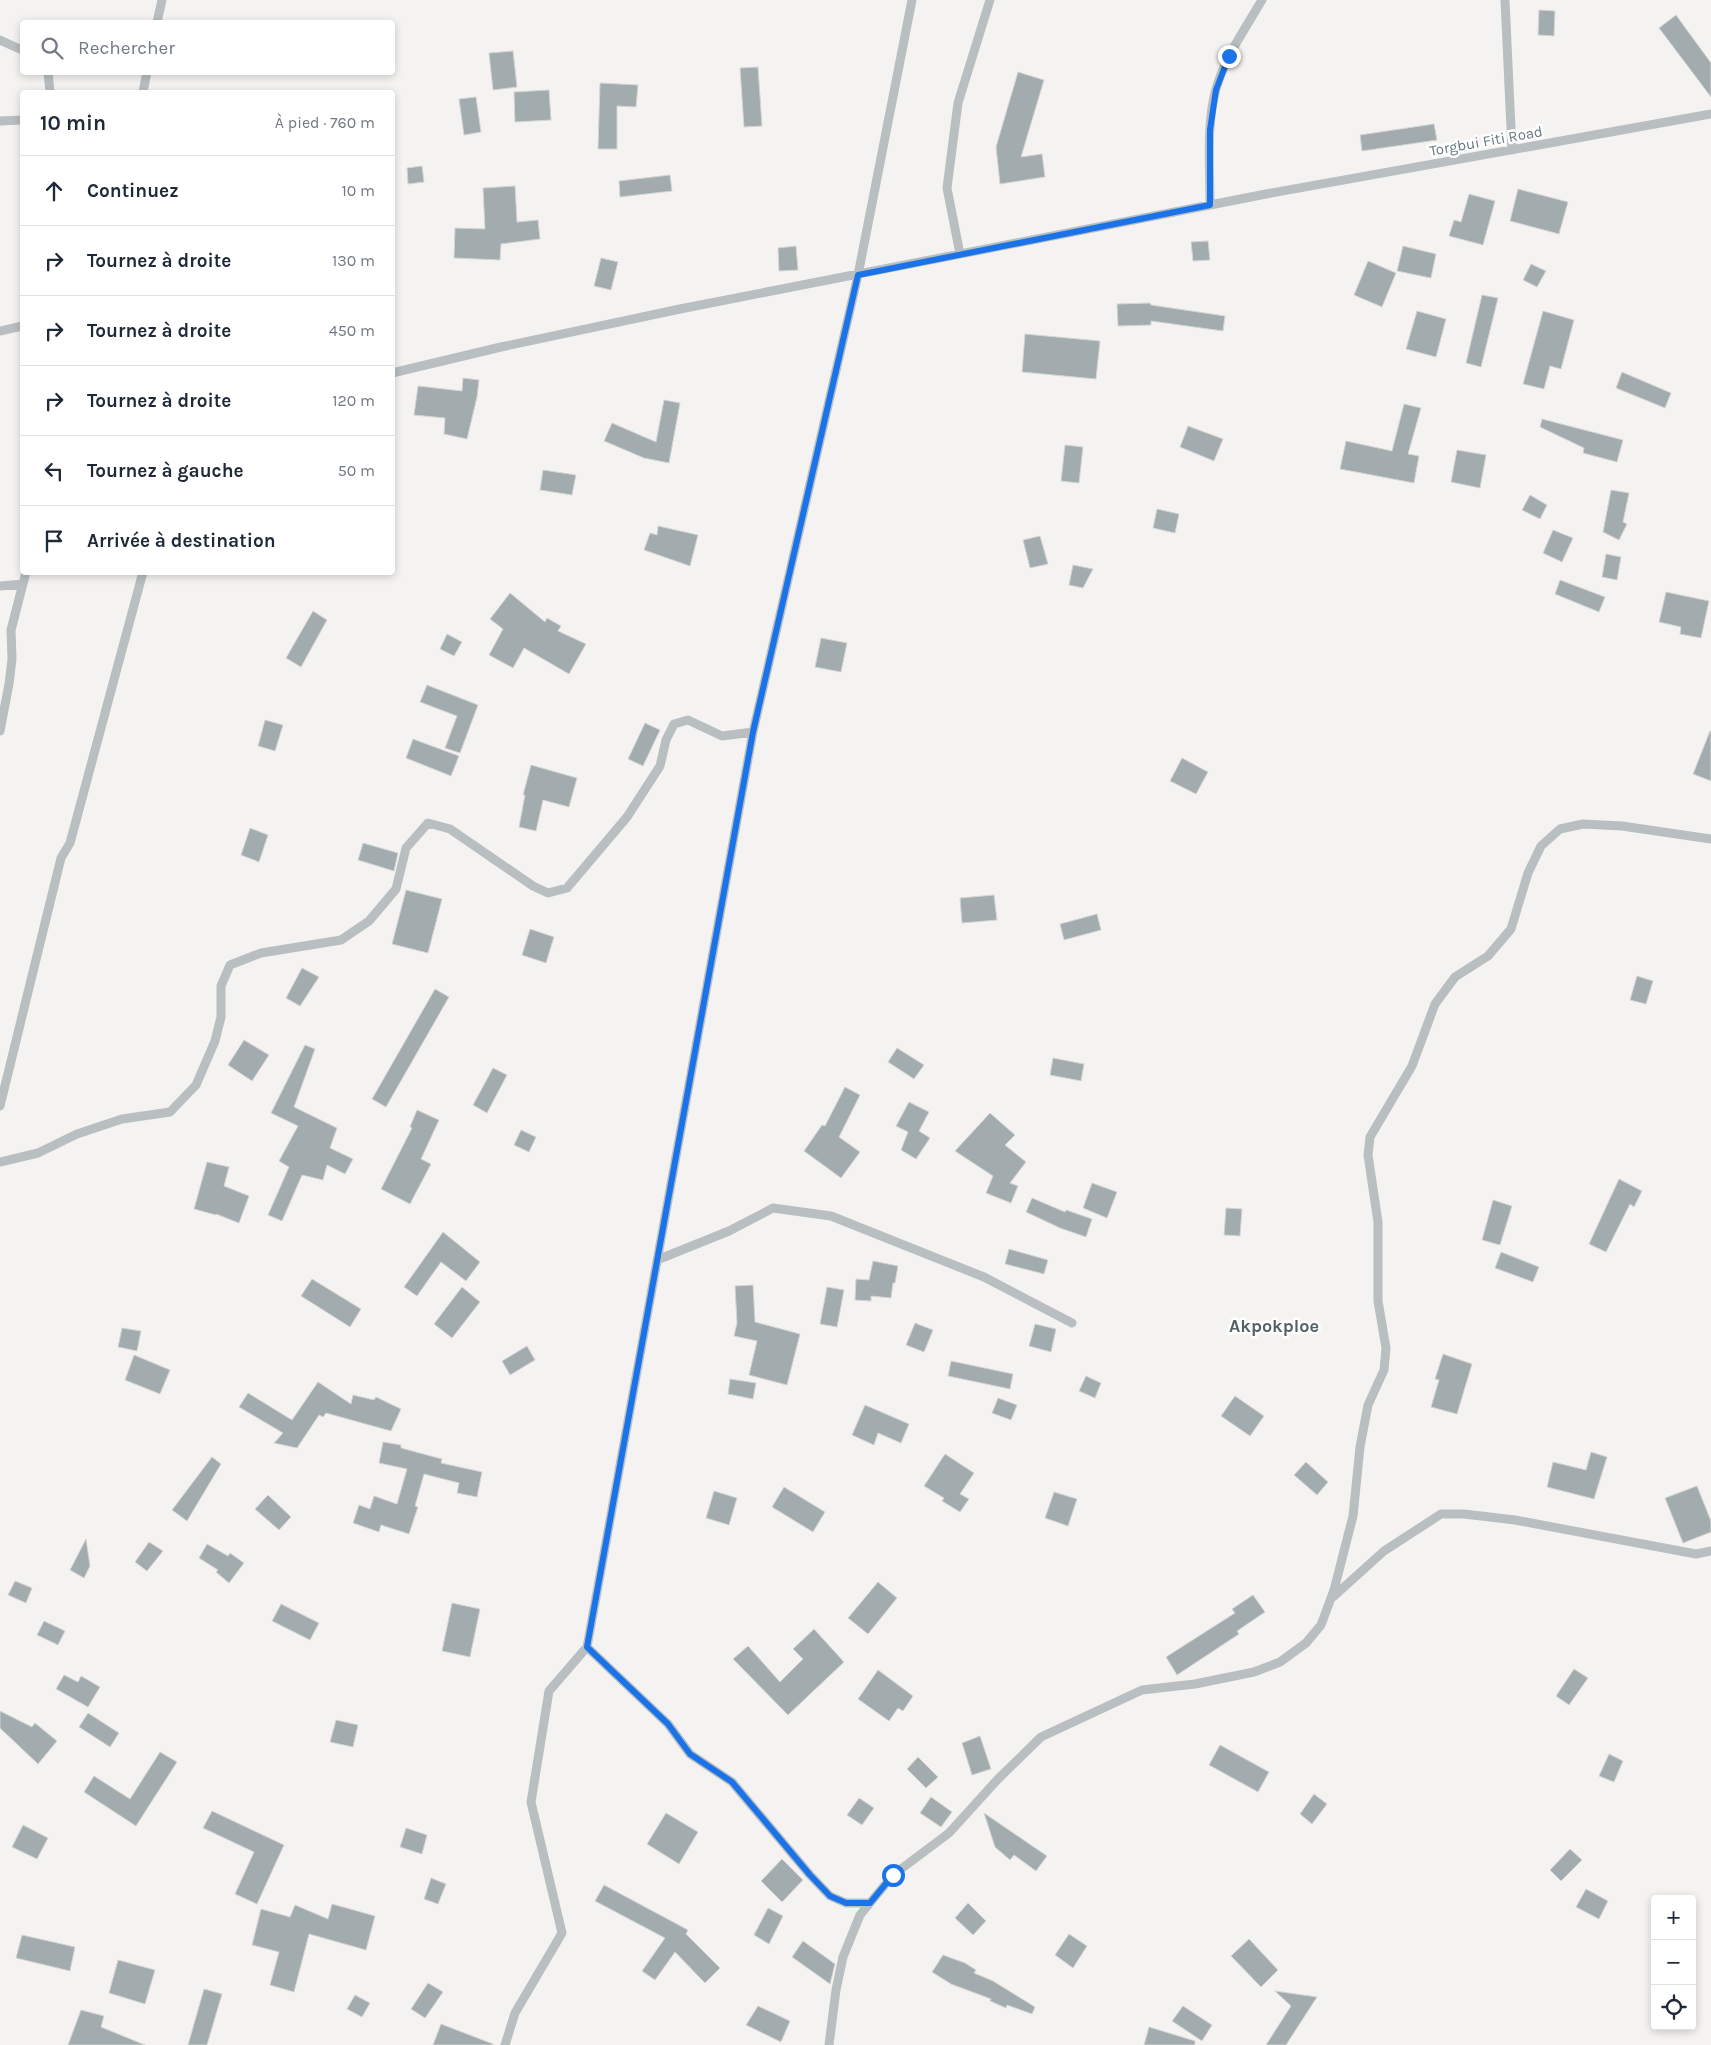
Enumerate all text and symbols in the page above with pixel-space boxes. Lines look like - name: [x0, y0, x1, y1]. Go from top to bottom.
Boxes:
- search box: [20, 20, 395, 75]
- icon: search: [38, 34, 66, 62]
- text: Rechercher: [78, 37, 175, 59]
- route end: [1218, 45, 1241, 68]
- text: 10 min: [40, 111, 106, 135]
- text: À pied · 760 m: [275, 113, 375, 132]
- street label: Torgbui Fiti Road: [1428, 122, 1544, 160]
- icon: ahead: [40, 177, 68, 205]
- text: Continuez: [87, 180, 179, 202]
- text: 10 m: [341, 181, 375, 200]
- icon: right: [40, 247, 68, 275]
- text: Tournez à droite: [87, 250, 231, 272]
- text: 130 m: [332, 251, 375, 270]
- icon: right: [40, 317, 68, 345]
- text: Tournez à droite: [87, 320, 231, 342]
- text: 450 m: [329, 321, 375, 340]
- icon: right: [40, 387, 68, 415]
- text: Tournez à droite: [87, 390, 231, 412]
- text: 120 m: [332, 391, 375, 410]
- icon: left: [40, 457, 68, 485]
- text: Tournez à gauche: [87, 460, 244, 482]
- text: 50 m: [338, 461, 375, 480]
- icon: arrive: [40, 527, 68, 555]
- text: Arrivée à destination: [87, 530, 276, 552]
- district label: Akpokploe: [1229, 1315, 1319, 1337]
- route start: [882, 1864, 905, 1887]
- map controls: [1651, 1895, 1696, 2030]
- button: +: [1651, 1895, 1696, 1940]
- button: −: [1651, 1940, 1696, 1985]
- button: locate: [1651, 1985, 1696, 2030]

